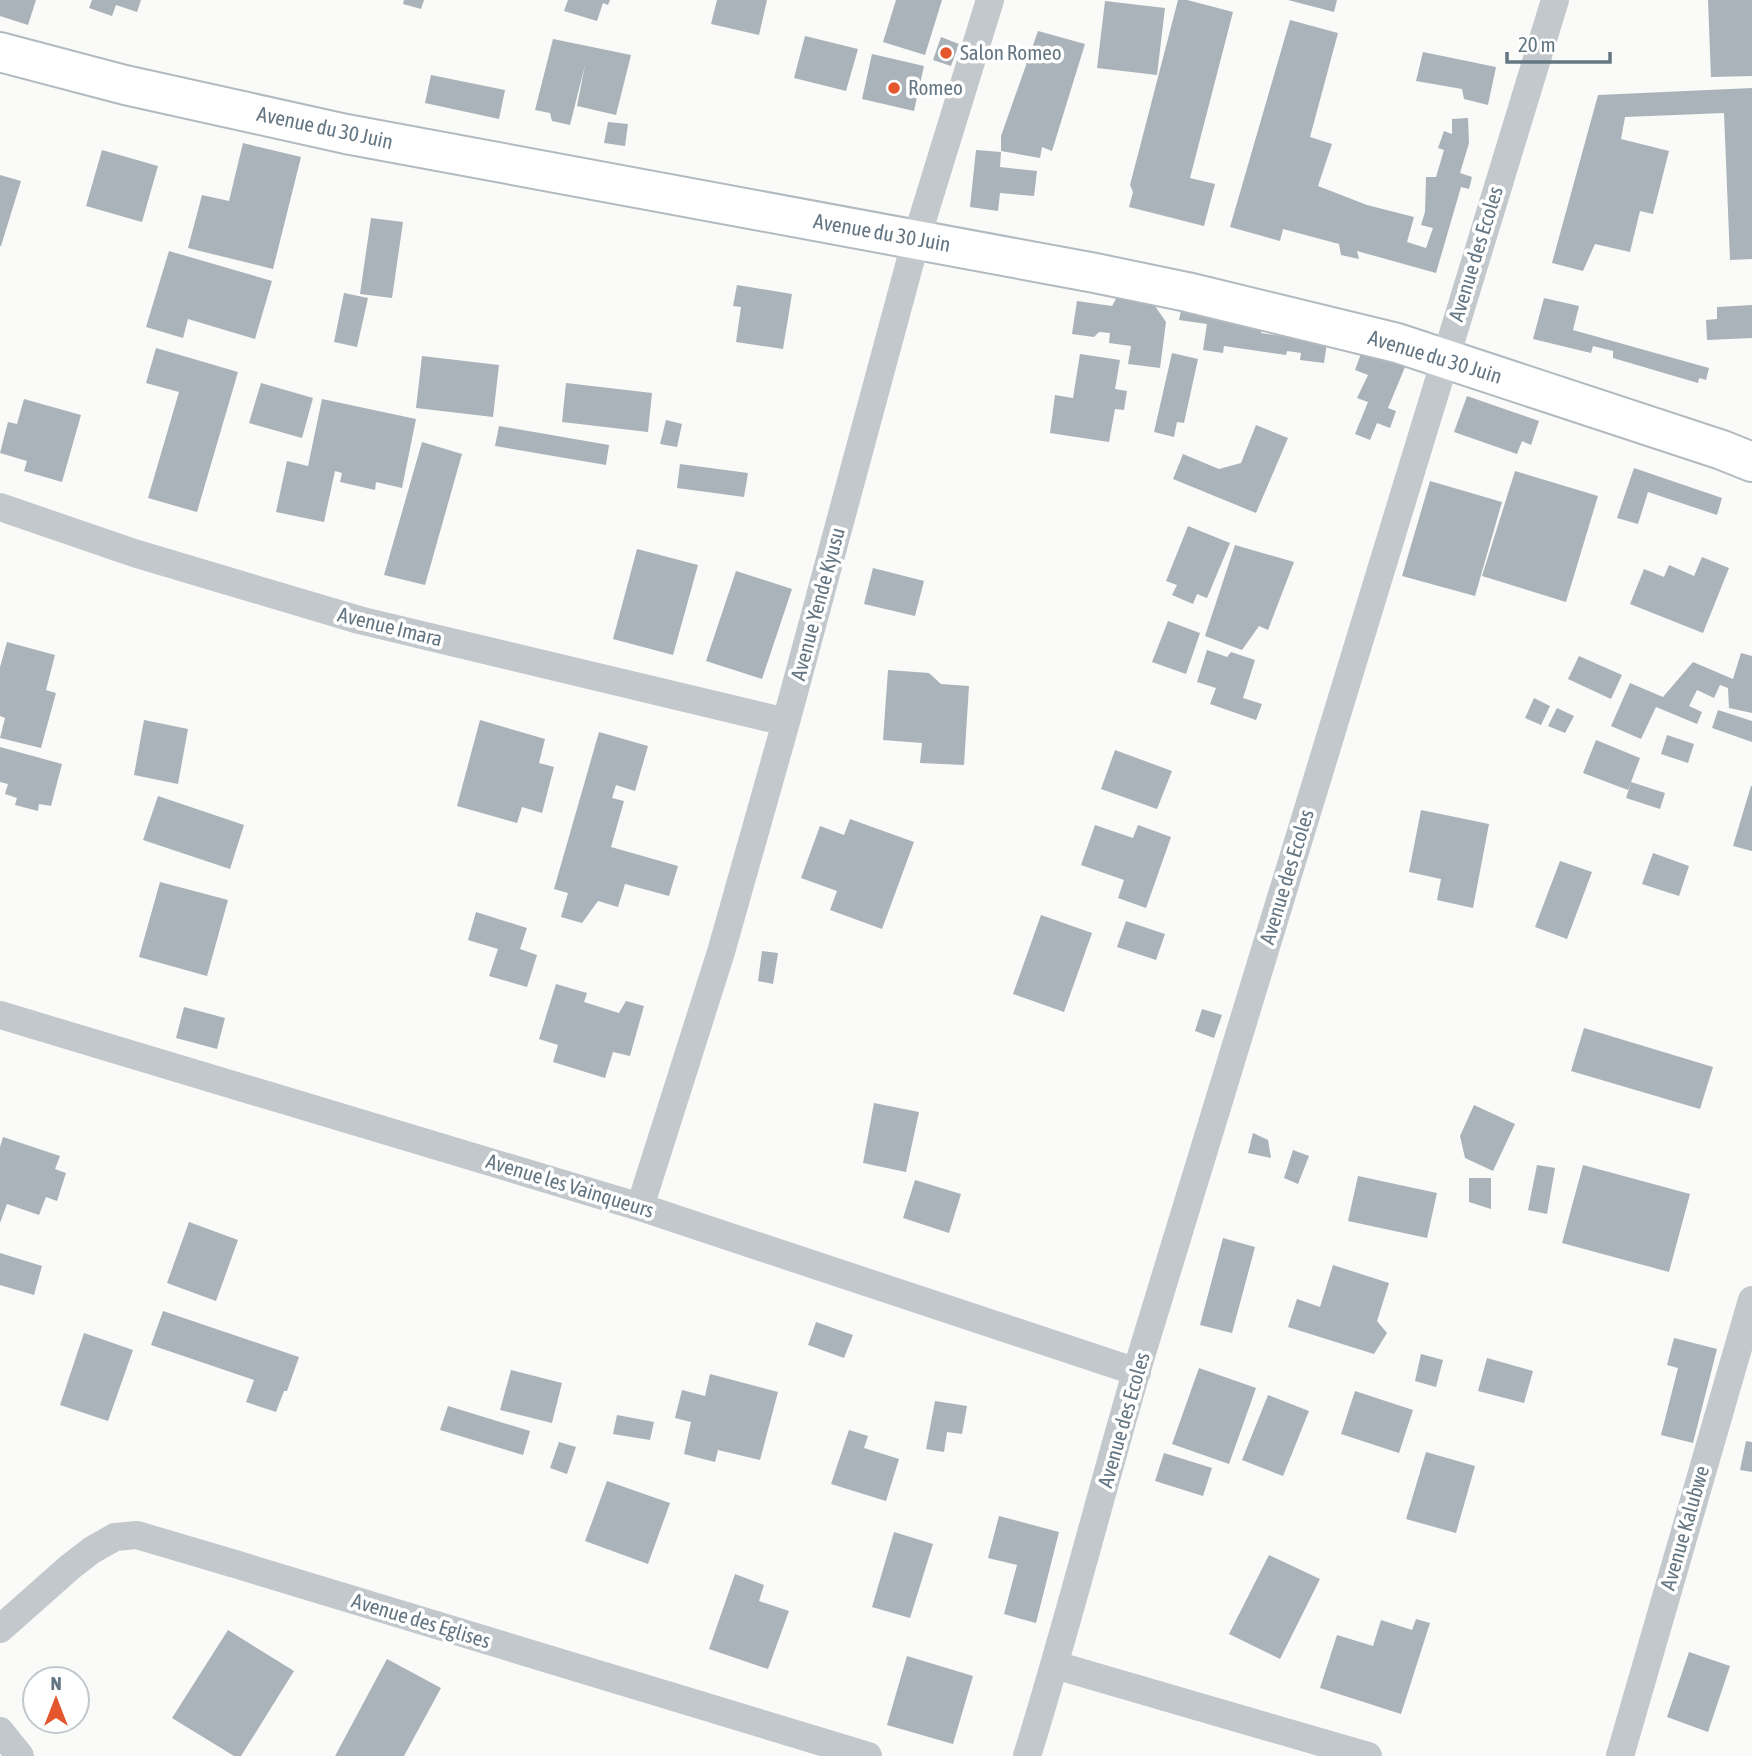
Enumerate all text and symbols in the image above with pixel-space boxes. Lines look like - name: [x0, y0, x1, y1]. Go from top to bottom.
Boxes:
- scale bar: [1507, 21, 1610, 65]
- text: 20 m: [1518, 32, 1556, 56]
- place label: Salon Romeo: [960, 40, 1062, 64]
- marker: Salon Romeo: [938, 45, 954, 61]
- place label: Romeo: [908, 75, 963, 99]
- marker: Romeo: [886, 80, 902, 96]
- street label: Avenue du 30 Juin: [255, 101, 395, 153]
- street label: Avenue des Ecoles: [1443, 183, 1507, 324]
- street label: Avenue du 30 Juin: [812, 208, 952, 256]
- street label: Avenue du 30 Juin: [1366, 324, 1505, 388]
- street label: Avenue Yende Kyusu: [785, 525, 849, 683]
- street label: Avenue Imara: [336, 601, 445, 651]
- street label: Avenue des Ecoles: [1254, 806, 1318, 947]
- street label: Avenue les Vainqueurs: [484, 1148, 657, 1222]
- street label: Avenue des Ecoles: [1092, 1349, 1154, 1490]
- street label: Avenue Kalubwe: [1655, 1463, 1713, 1593]
- street label: Avenue des Eglises: [349, 1588, 493, 1652]
- north arrow: [21, 1665, 91, 1735]
- text: N: [50, 1672, 62, 1694]

